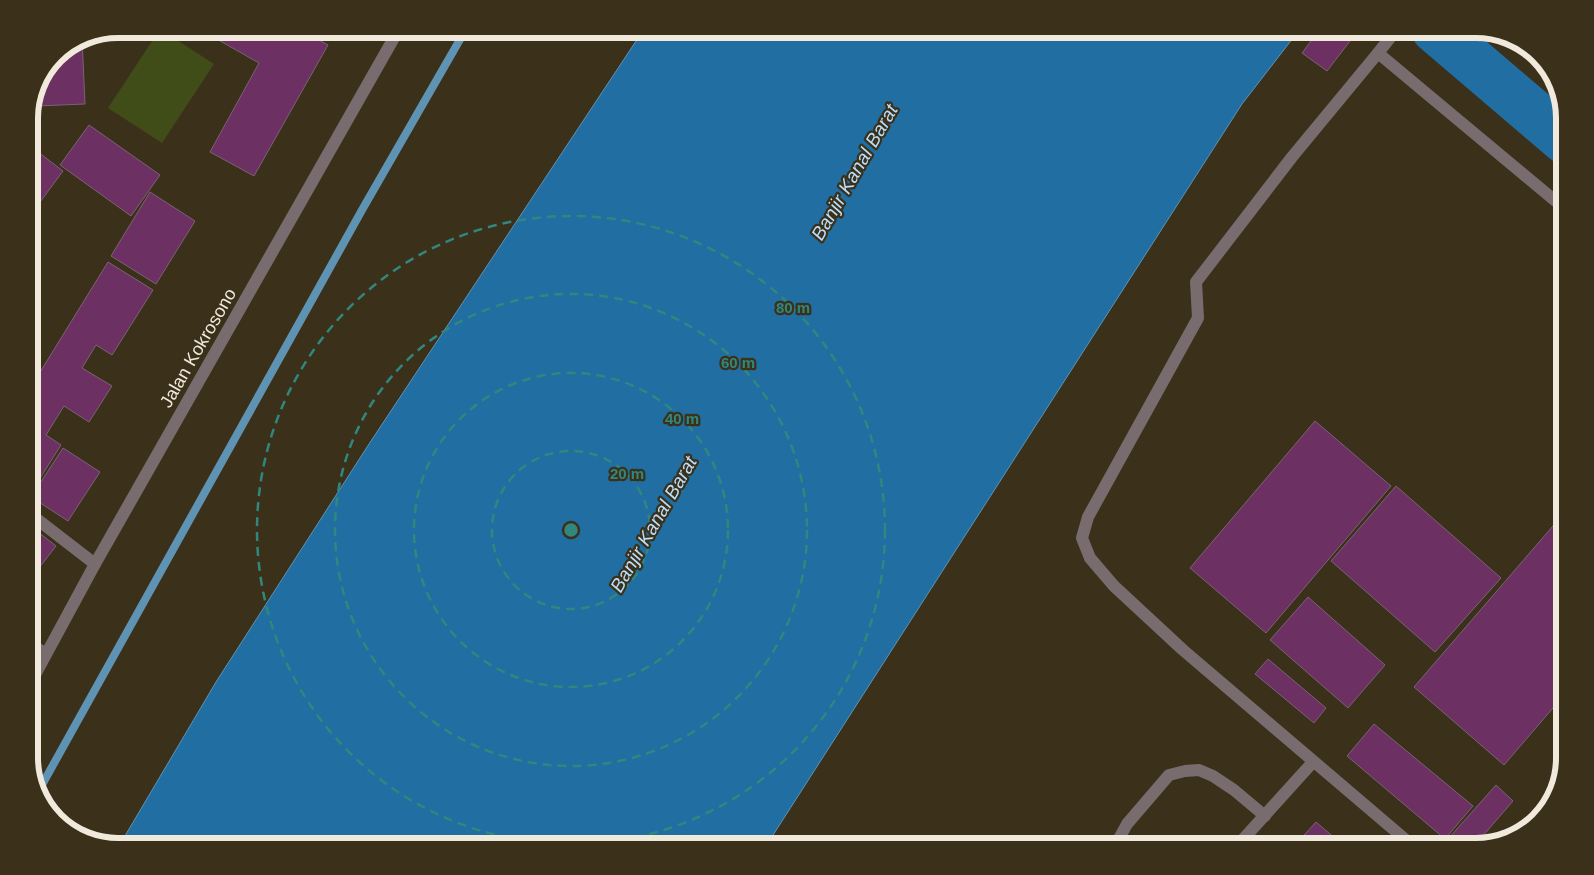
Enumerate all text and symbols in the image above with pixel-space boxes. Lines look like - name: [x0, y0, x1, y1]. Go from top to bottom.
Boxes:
- water label: Banjir Kanal Barat: [807, 100, 902, 244]
- street label: Jalan Kokrosono: [156, 285, 240, 411]
- text: 80 m: [776, 299, 810, 316]
- text: 60 m: [721, 354, 755, 371]
- text: 40 m: [665, 410, 699, 427]
- water label: Banjir Kanal Barat: [606, 452, 701, 596]
- text: 20 m: [610, 465, 644, 482]
- centre of rings: [562, 521, 580, 539]

